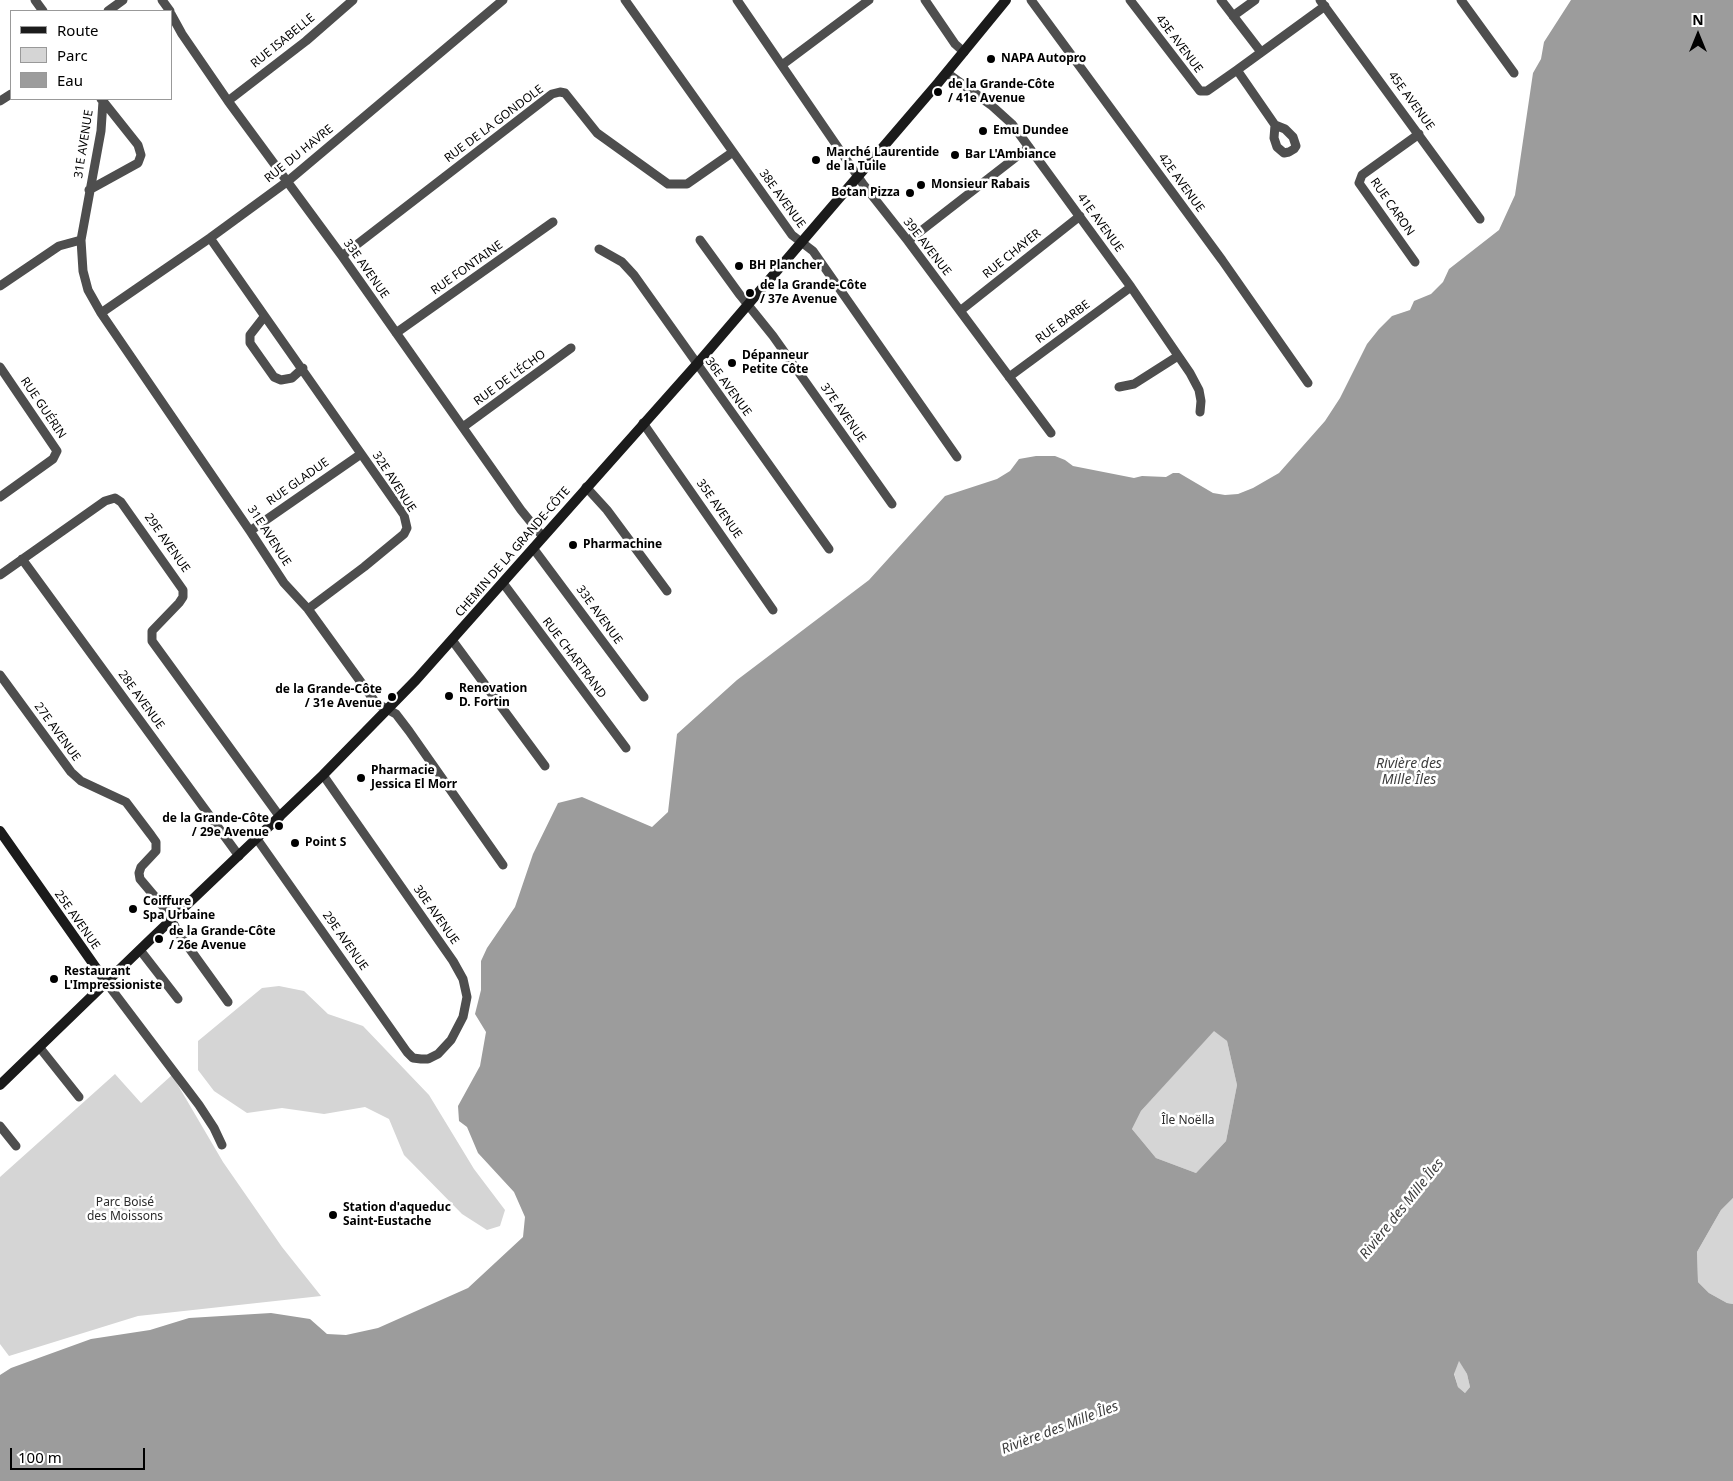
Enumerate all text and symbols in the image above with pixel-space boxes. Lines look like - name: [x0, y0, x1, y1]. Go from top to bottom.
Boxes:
- legend: [10, 10, 172, 100]
- north arrow: [1673, 10, 1723, 60]
- text: N: [1692, 10, 1704, 29]
- street label: RUE ISABELLE: [248, 11, 318, 71]
- street label: 43E AVENUE: [1152, 12, 1206, 76]
- text: Route: [57, 20, 99, 40]
- text: Parc: [57, 45, 88, 65]
- place label: NAPA Autopro: [1001, 52, 1086, 66]
- marker: NAPA Autopro: [985, 53, 997, 65]
- street label: 45E AVENUE: [1385, 69, 1437, 133]
- text: Eau: [57, 70, 83, 90]
- place label: de la Grande-Côte / 41e Avenue: [948, 78, 1055, 106]
- street label: RUE DE LA GONDOLE: [442, 82, 546, 166]
- marker: de la Grande-Côte / 41e Avenue: [932, 86, 944, 98]
- street label: 31E AVENUE: [71, 109, 97, 179]
- street label: RUE DU HAVRE: [262, 122, 336, 186]
- place label: Emu Dundee: [993, 124, 1069, 138]
- marker: Emu Dundee: [977, 125, 989, 137]
- place label: Marché Laurentide de la Tuile: [826, 146, 939, 174]
- place label: Bar L'Ambiance: [965, 148, 1056, 162]
- marker: Bar L'Ambiance: [949, 149, 961, 161]
- street label: 42E AVENUE: [1155, 151, 1207, 215]
- marker: Marché Laurentide de la Tuile: [810, 154, 822, 166]
- street label: 38E AVENUE: [756, 167, 808, 231]
- street label: RUE CARON: [1367, 175, 1417, 239]
- place label: Monsieur Rabais: [931, 178, 1030, 192]
- marker: Monsieur Rabais: [915, 179, 927, 191]
- place label: Botan Pizza: [831, 186, 900, 200]
- marker: Botan Pizza: [904, 187, 916, 199]
- street label: 41E AVENUE: [1074, 191, 1126, 255]
- street label: 39E AVENUE: [900, 215, 954, 279]
- street label: RUE CHAYER: [980, 226, 1044, 282]
- street label: 33E AVENUE: [340, 237, 392, 301]
- street label: RUE FONTAINE: [428, 238, 506, 298]
- place label: BH Plancher: [749, 259, 822, 273]
- marker: BH Plancher: [733, 260, 745, 272]
- place label: de la Grande-Côte / 37e Avenue: [760, 279, 867, 307]
- marker: de la Grande-Côte / 37e Avenue: [744, 287, 756, 299]
- street label: RUE BARBE: [1033, 298, 1093, 346]
- street label: RUE DE L'ÉCHO: [471, 347, 549, 409]
- place label: Dépanneur Petite Côte: [742, 349, 809, 377]
- street label: 36E AVENUE: [702, 355, 754, 419]
- marker: Dépanneur Petite Côte: [726, 357, 738, 369]
- street label: RUE GUÉRIN: [17, 375, 69, 441]
- street label: 37E AVENUE: [817, 381, 869, 445]
- street label: 32E AVENUE: [369, 449, 419, 515]
- street label: RUE GLADUE: [264, 455, 332, 509]
- street label: 35E AVENUE: [693, 477, 745, 541]
- street label: CHEMIN DE LA GRANDE-CÔTE: [452, 484, 574, 620]
- street label: 31E AVENUE: [244, 503, 294, 569]
- street label: 29E AVENUE: [141, 511, 193, 575]
- place label: Pharmachine: [583, 538, 662, 552]
- marker: Pharmachine: [567, 539, 579, 551]
- street label: 33E AVENUE: [573, 583, 625, 647]
- street label: RUE CHARTRAND: [539, 615, 609, 701]
- street label: 28E AVENUE: [115, 668, 167, 732]
- place label: Renovation D. Fortin: [459, 682, 527, 710]
- place label: de la Grande-Côte / 31e Avenue: [275, 683, 382, 711]
- marker: Renovation D. Fortin: [443, 690, 455, 702]
- marker: de la Grande-Côte / 31e Avenue: [386, 691, 398, 703]
- street label: 27E AVENUE: [31, 700, 83, 764]
- water label: Rivière des Mille Îles: [1376, 756, 1442, 789]
- place label: Pharmacie Jessica El Morr: [371, 764, 457, 792]
- marker: Pharmacie Jessica El Morr: [355, 772, 367, 784]
- place label: de la Grande-Côte / 29e Avenue: [162, 812, 269, 840]
- marker: de la Grande-Côte / 29e Avenue: [273, 820, 285, 832]
- place label: Point S: [305, 836, 346, 850]
- marker: Point S: [289, 837, 301, 849]
- street label: 30E AVENUE: [410, 883, 462, 947]
- street label: 25E AVENUE: [51, 888, 103, 952]
- place label: Coiffure Spa Urbaine: [143, 895, 215, 923]
- marker: Coiffure Spa Urbaine: [127, 903, 139, 915]
- street label: 29E AVENUE: [319, 909, 371, 973]
- place label: de la Grande-Côte / 26e Avenue: [169, 925, 276, 953]
- marker: de la Grande-Côte / 26e Avenue: [153, 933, 165, 945]
- place label: Restaurant L'Impressioniste: [64, 965, 162, 993]
- marker: Restaurant L'Impressioniste: [48, 973, 60, 985]
- park label: Île Noëlla: [1161, 1114, 1215, 1128]
- water label: Rivière des Mille Îles: [1356, 1156, 1448, 1262]
- park label: Parc Boisé des Moissons: [87, 1196, 163, 1224]
- place label: Station d'aqueduc Saint-Eustache: [343, 1201, 451, 1229]
- marker: Station d'aqueduc Saint-Eustache: [327, 1209, 339, 1221]
- water label: Rivière des Mille Îles: [999, 1398, 1121, 1458]
- scale bar: [12, 1438, 148, 1470]
- text: 100 m: [18, 1447, 62, 1467]

